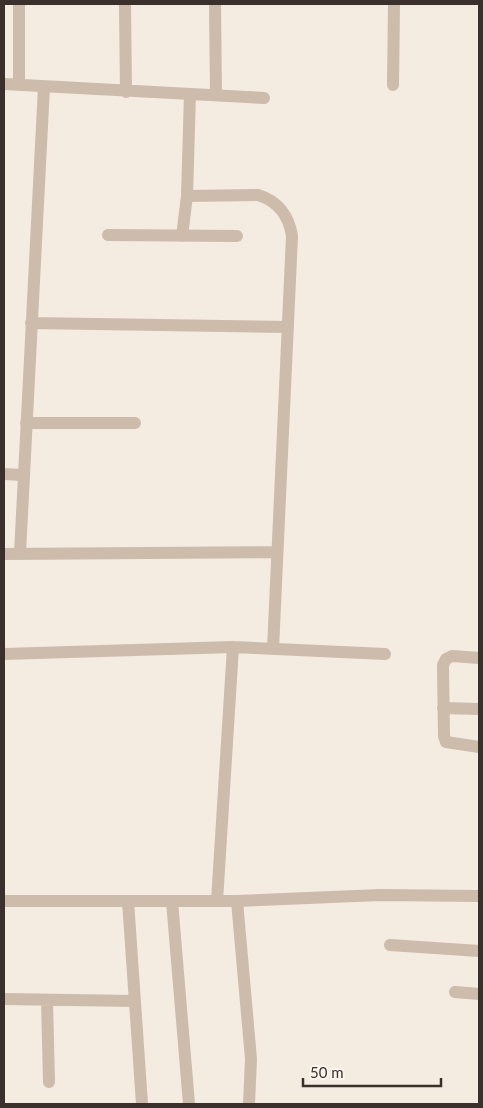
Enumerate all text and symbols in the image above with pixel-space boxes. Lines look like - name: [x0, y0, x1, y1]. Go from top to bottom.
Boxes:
- scale bar: [303, 1056, 440, 1088]
- text: 50 m: [310, 1063, 344, 1081]

